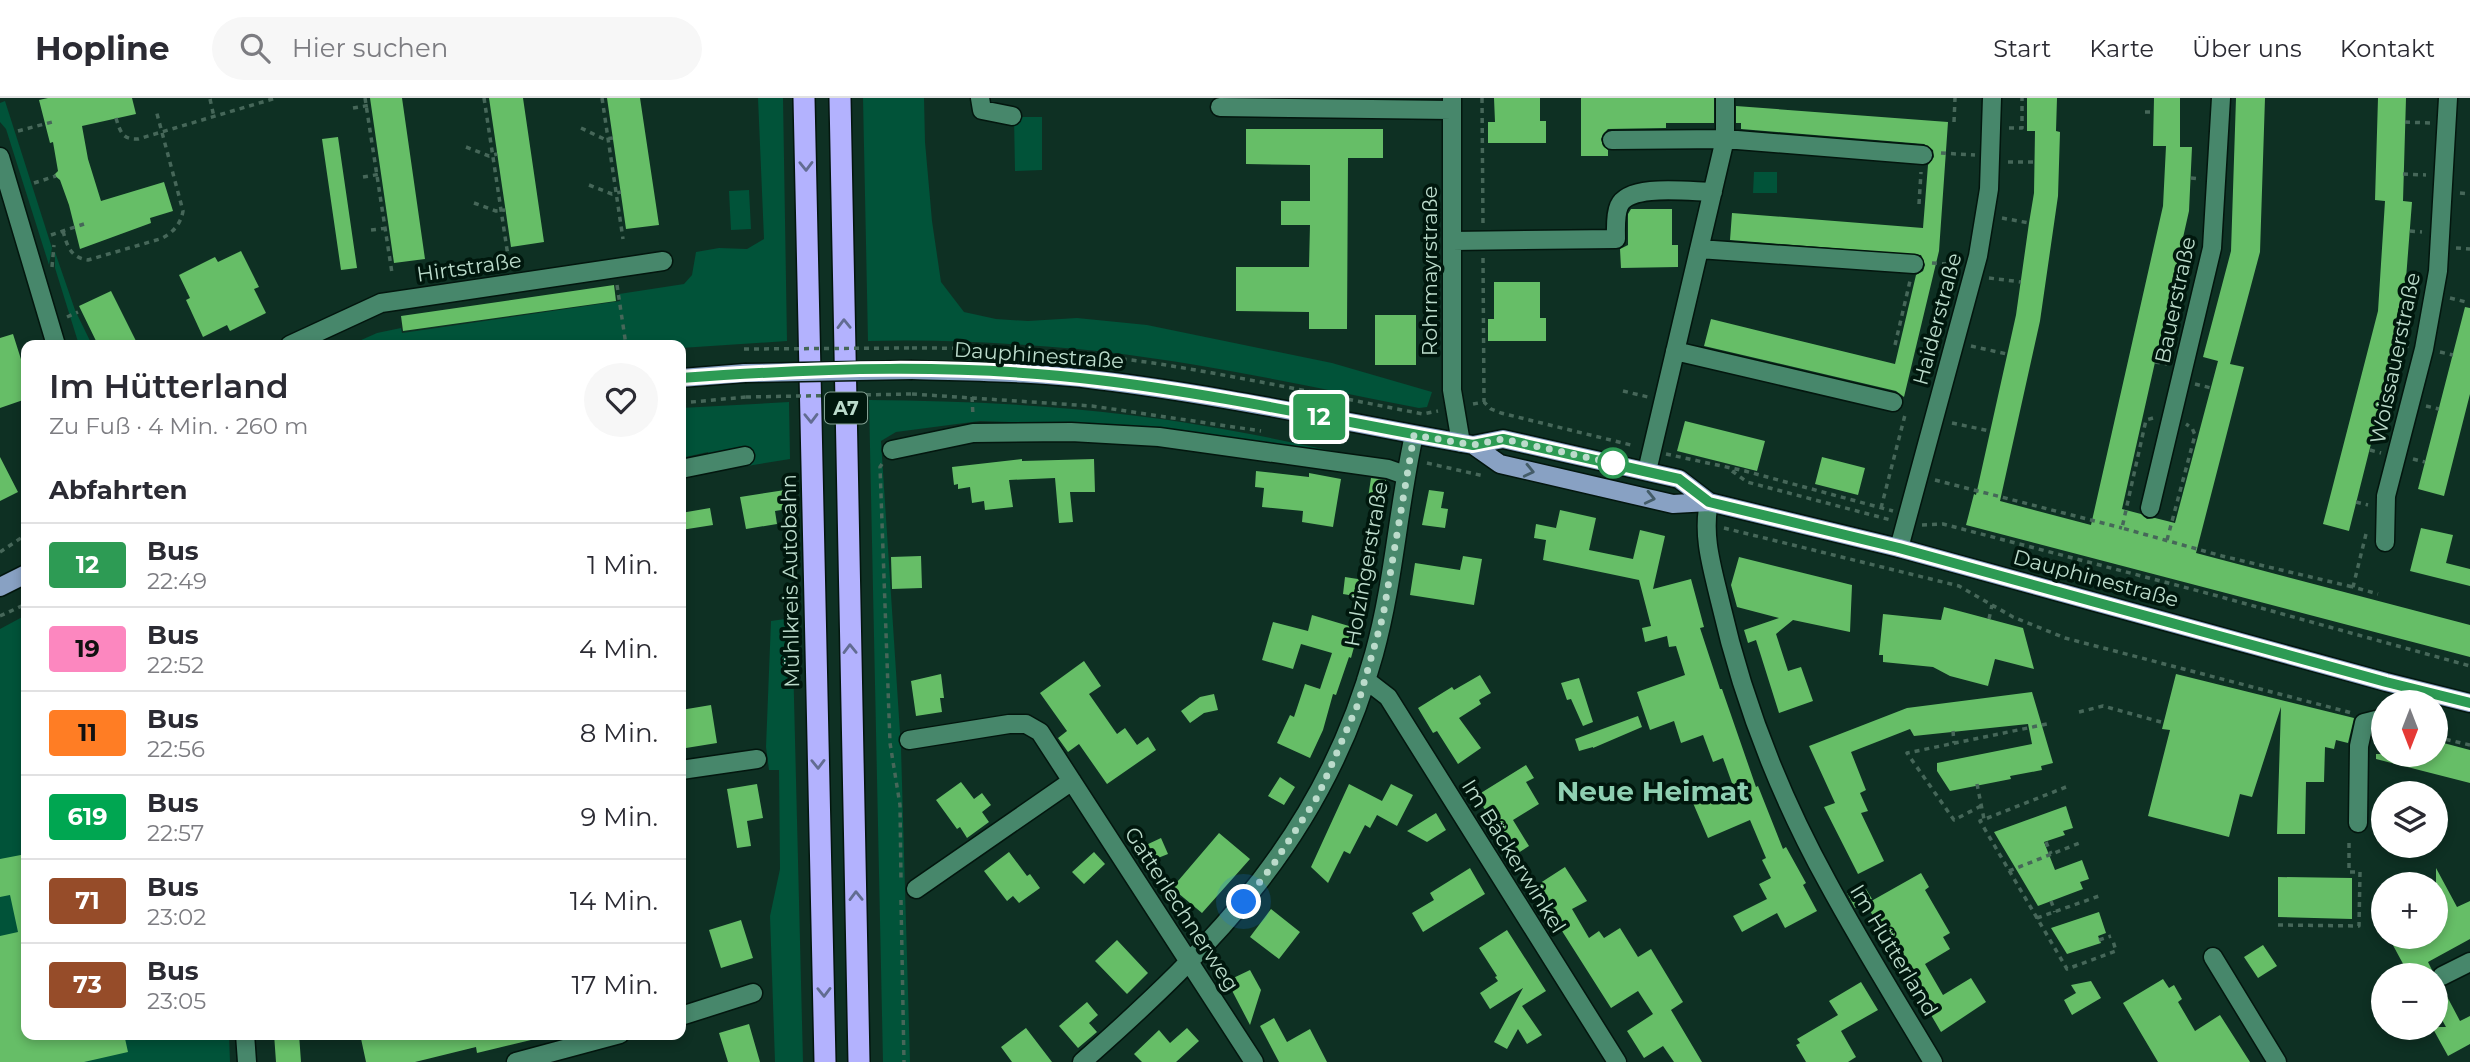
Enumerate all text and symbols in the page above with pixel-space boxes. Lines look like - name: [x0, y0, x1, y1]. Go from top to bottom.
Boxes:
- search box: [212, 17, 702, 80]
- text: Hopline: [35, 28, 170, 68]
- icon: search: [236, 29, 274, 67]
- text: Hier suchen: [292, 32, 448, 64]
- text: Start: [1993, 34, 2051, 63]
- text: Karte: [2089, 34, 2154, 63]
- text: Über uns: [2192, 34, 2302, 63]
- text: Kontakt: [2340, 34, 2435, 63]
- one-way arrow: [798, 161, 813, 172]
- street label: Rohrmayrstraße: [1417, 186, 1442, 356]
- street label: Bauerstraße: [2149, 234, 2201, 366]
- street label: Hirtstraße: [415, 247, 523, 287]
- street label: Haiderstraße: [1907, 250, 1967, 388]
- street label: Woissauerstraße: [2365, 270, 2425, 446]
- one-way arrow: [836, 318, 852, 329]
- street label: Dauphinestraße: [953, 337, 1125, 373]
- button: heart: [584, 363, 658, 437]
- text: Im Hütterland: [49, 366, 289, 406]
- road number: A7: [825, 392, 867, 424]
- line badge: 12: [1288, 394, 1350, 440]
- text: 12: [1307, 402, 1331, 431]
- text: Zu Fuß · 4 Min. · 260 m: [49, 412, 308, 440]
- one-way arrow: [803, 413, 819, 424]
- unlabelled marker: [1598, 448, 1628, 478]
- one-way arrow: [1523, 463, 1535, 477]
- text: Abfahrten: [49, 474, 188, 506]
- street label: Mühlkreis Autobahn: [776, 474, 804, 688]
- street label: Holzingerstraße: [1339, 479, 1393, 649]
- one-way arrow: [1643, 490, 1655, 505]
- text: Bus: [147, 535, 199, 567]
- street label: Dauphinestraße: [2011, 544, 2181, 612]
- text: 1 Min.: [587, 549, 658, 581]
- text: 12: [76, 550, 99, 579]
- text: 22:49: [147, 567, 207, 595]
- text: Bus: [147, 619, 199, 651]
- text: 4 Min.: [579, 633, 658, 665]
- text: 19: [75, 634, 100, 663]
- one-way arrow: [843, 644, 858, 655]
- text: 22:52: [147, 651, 204, 679]
- north arrow: [2371, 690, 2448, 766]
- map controls: [2371, 690, 2448, 1040]
- text: Bus: [147, 703, 199, 735]
- text: 8 Min.: [580, 717, 658, 749]
- text: 11: [78, 718, 97, 747]
- text: 22:56: [147, 735, 205, 763]
- one-way arrow: [811, 759, 826, 770]
- district label: Neue Heimat: [1557, 774, 1749, 808]
- street label: Im Bäckerwinkel: [1457, 775, 1571, 937]
- button: layers: [2371, 781, 2448, 858]
- text: Bus: [147, 787, 199, 819]
- text: 9 Min.: [580, 801, 658, 833]
- text: 619: [68, 802, 107, 831]
- text: 22:57: [147, 819, 204, 847]
- street label: Gatterlechnerweg: [1120, 822, 1244, 996]
- text: Bus: [147, 871, 199, 903]
- button: +: [2371, 872, 2448, 949]
- street label: Im Hütterland: [1845, 880, 1943, 1020]
- your location: [1226, 884, 1261, 919]
- text: 14 Min.: [570, 885, 658, 917]
- text: 71: [75, 886, 100, 915]
- one-way arrow: [848, 890, 863, 901]
- text: 23:02: [147, 903, 206, 931]
- text: Bus: [147, 955, 199, 987]
- button: −: [2371, 963, 2448, 1040]
- text: 17 Min.: [572, 969, 658, 1001]
- text: 73: [73, 970, 102, 999]
- text: 23:05: [147, 987, 206, 1015]
- one-way arrow: [816, 987, 831, 998]

